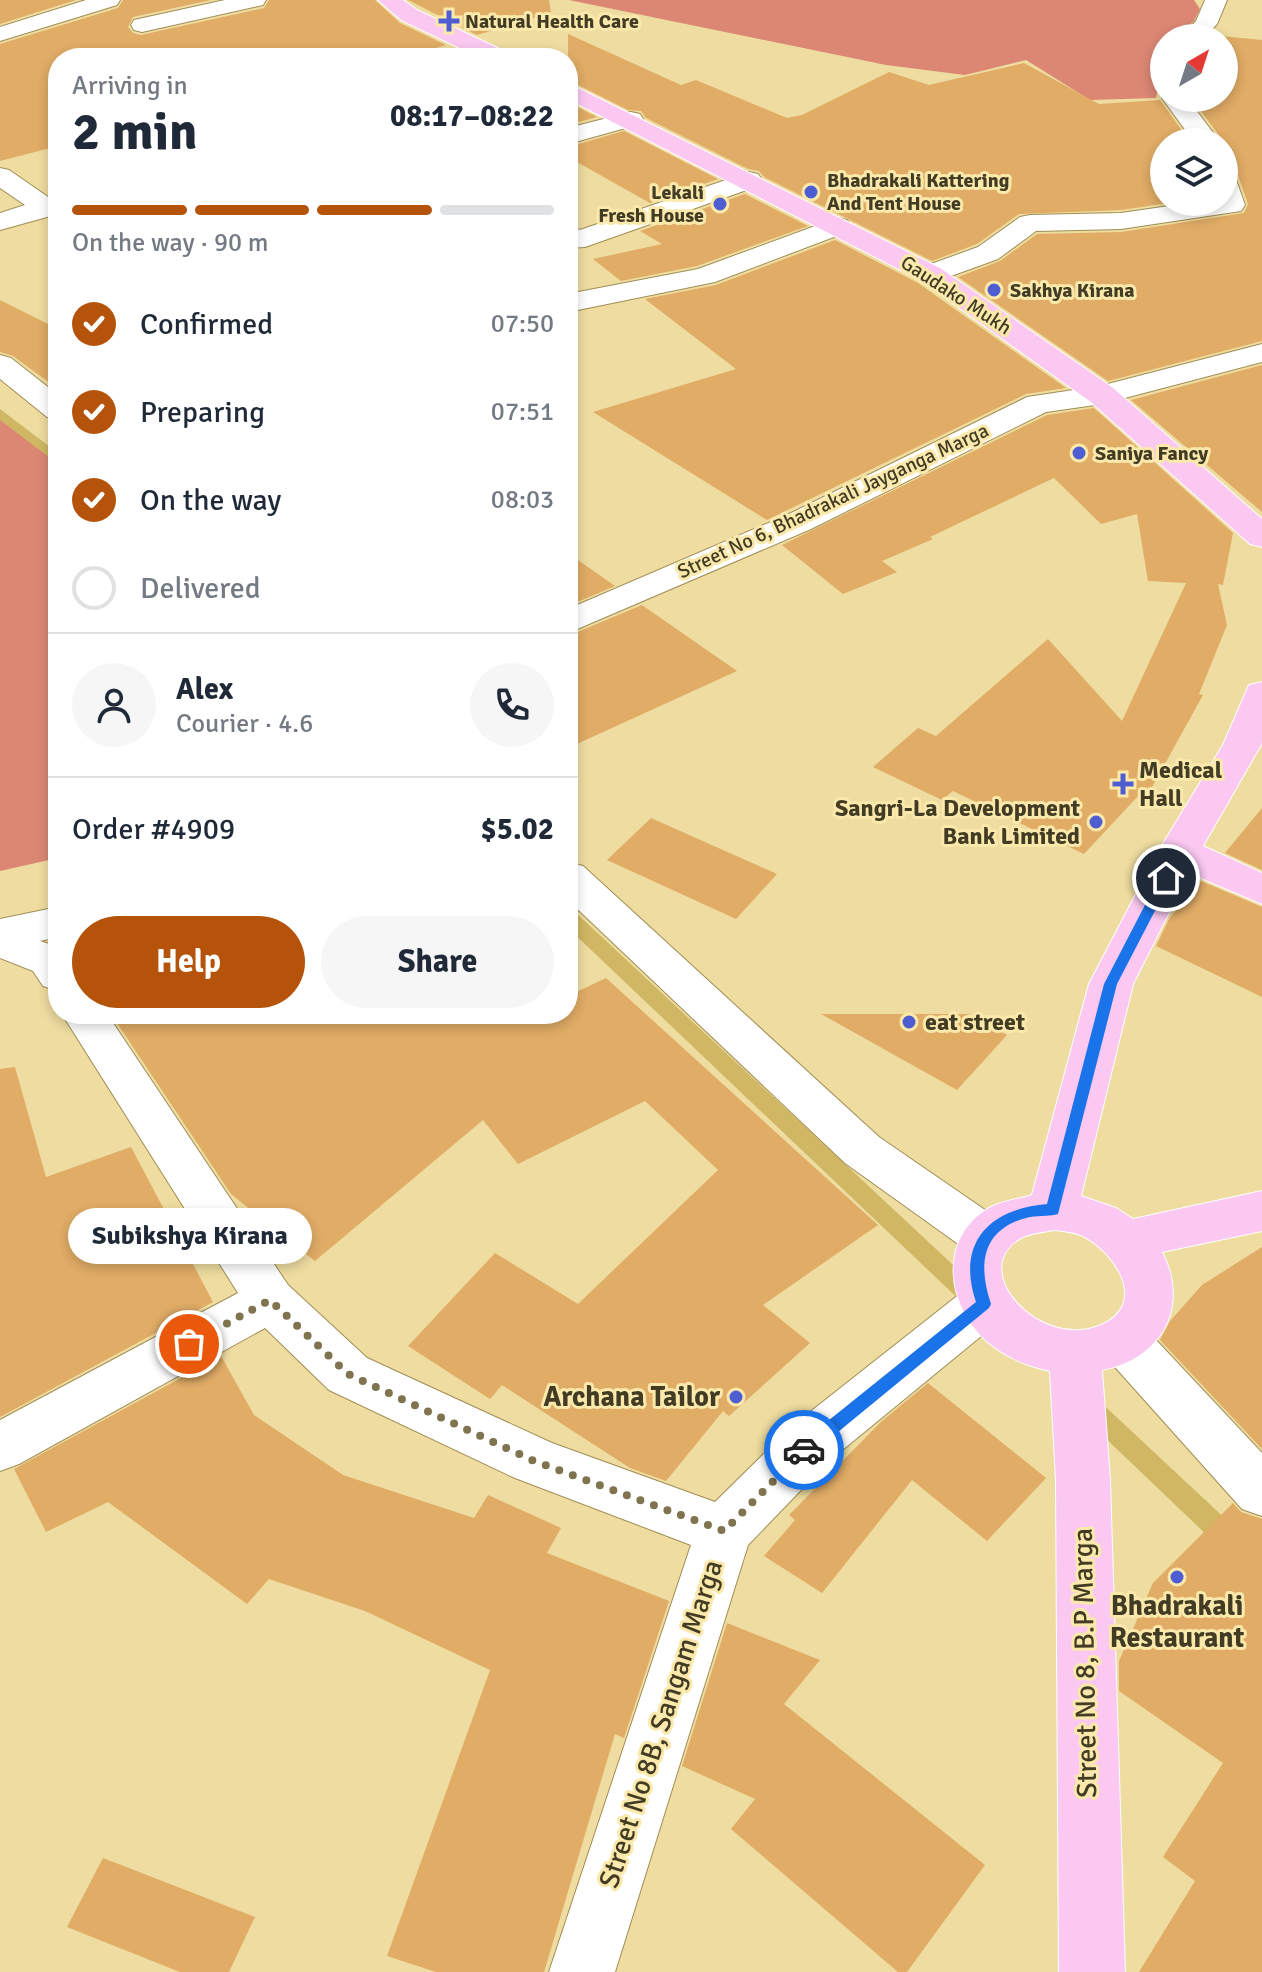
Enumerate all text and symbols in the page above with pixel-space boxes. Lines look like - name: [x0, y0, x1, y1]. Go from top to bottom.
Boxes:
- place label: Natural Health Care: [465, 9, 639, 34]
- marker: Natural Health Care: [440, 12, 458, 30]
- north arrow: [1150, 24, 1238, 112]
- map controls: [1150, 24, 1238, 216]
- text: Arriving in: [72, 70, 188, 102]
- text: 08:17–08:22: [390, 98, 554, 135]
- text: 2 min: [72, 100, 198, 164]
- button: layers: [1150, 128, 1238, 216]
- place label: Bhadrakali Kattering And Tent House: [827, 168, 1010, 216]
- place label: Lekali Fresh House: [598, 180, 704, 228]
- marker: Bhadrakali Kattering And Tent House: [802, 183, 820, 201]
- marker: Lekali Fresh House: [711, 195, 729, 213]
- text: On the way · 90 m: [72, 227, 268, 259]
- street label: Gaudako Mukh: [896, 250, 1016, 340]
- place label: Sakhya Kirana: [1010, 278, 1134, 303]
- marker: Sakhya Kirana: [985, 281, 1003, 299]
- icon: check: [72, 302, 116, 346]
- text: Confirmed: [140, 306, 273, 343]
- text: 07:50: [491, 308, 554, 340]
- icon: check: [72, 390, 116, 434]
- text: Preparing: [140, 394, 265, 431]
- text: 07:51: [491, 396, 554, 428]
- street label: Street No 6, Bhadrakali Jayganga Marga: [673, 418, 993, 584]
- place label: Saniya Fancy: [1095, 441, 1208, 466]
- marker: Saniya Fancy: [1070, 444, 1088, 462]
- icon: check: [72, 478, 116, 522]
- text: On the way: [140, 482, 281, 519]
- text: 08:03: [491, 484, 554, 516]
- text: Delivered: [140, 570, 261, 607]
- button: person: [72, 663, 156, 747]
- button: phone: [470, 663, 554, 747]
- text: Alex: [176, 671, 233, 708]
- text: Courier · 4.6: [176, 708, 313, 740]
- place label: Medical Hall: [1139, 755, 1223, 813]
- marker: Medical Hall: [1114, 775, 1132, 793]
- place label: Sangri-La Development Bank Limited: [835, 793, 1080, 851]
- text: Order #4909: [72, 811, 235, 848]
- text: $5.02: [481, 811, 554, 848]
- marker: Sangri-La Development Bank Limited: [1087, 813, 1105, 831]
- pin: [1132, 844, 1200, 912]
- icon: home: [1144, 856, 1188, 900]
- button: Help: [72, 916, 305, 1008]
- button: Share: [321, 916, 554, 1008]
- place label: eat street: [925, 1007, 1025, 1037]
- marker: eat street: [900, 1013, 918, 1031]
- callout: Subikshya Kirana: [67, 1208, 311, 1264]
- text: Subikshya Kirana: [92, 1220, 288, 1252]
- pin: [155, 1310, 223, 1378]
- icon: bag: [167, 1322, 211, 1366]
- place label: Archana Tailor: [543, 1380, 721, 1414]
- marker: Archana Tailor: [727, 1388, 745, 1406]
- courier: [764, 1410, 844, 1490]
- icon: car: [782, 1428, 826, 1472]
- street label: Street No 8, B.P Marga: [1066, 1528, 1104, 1798]
- street label: Street No 8B, Sangam Marga: [592, 1556, 730, 1892]
- marker: Bhadrakali Restaurant: [1168, 1568, 1186, 1586]
- place label: Bhadrakali Restaurant: [1110, 1589, 1245, 1655]

